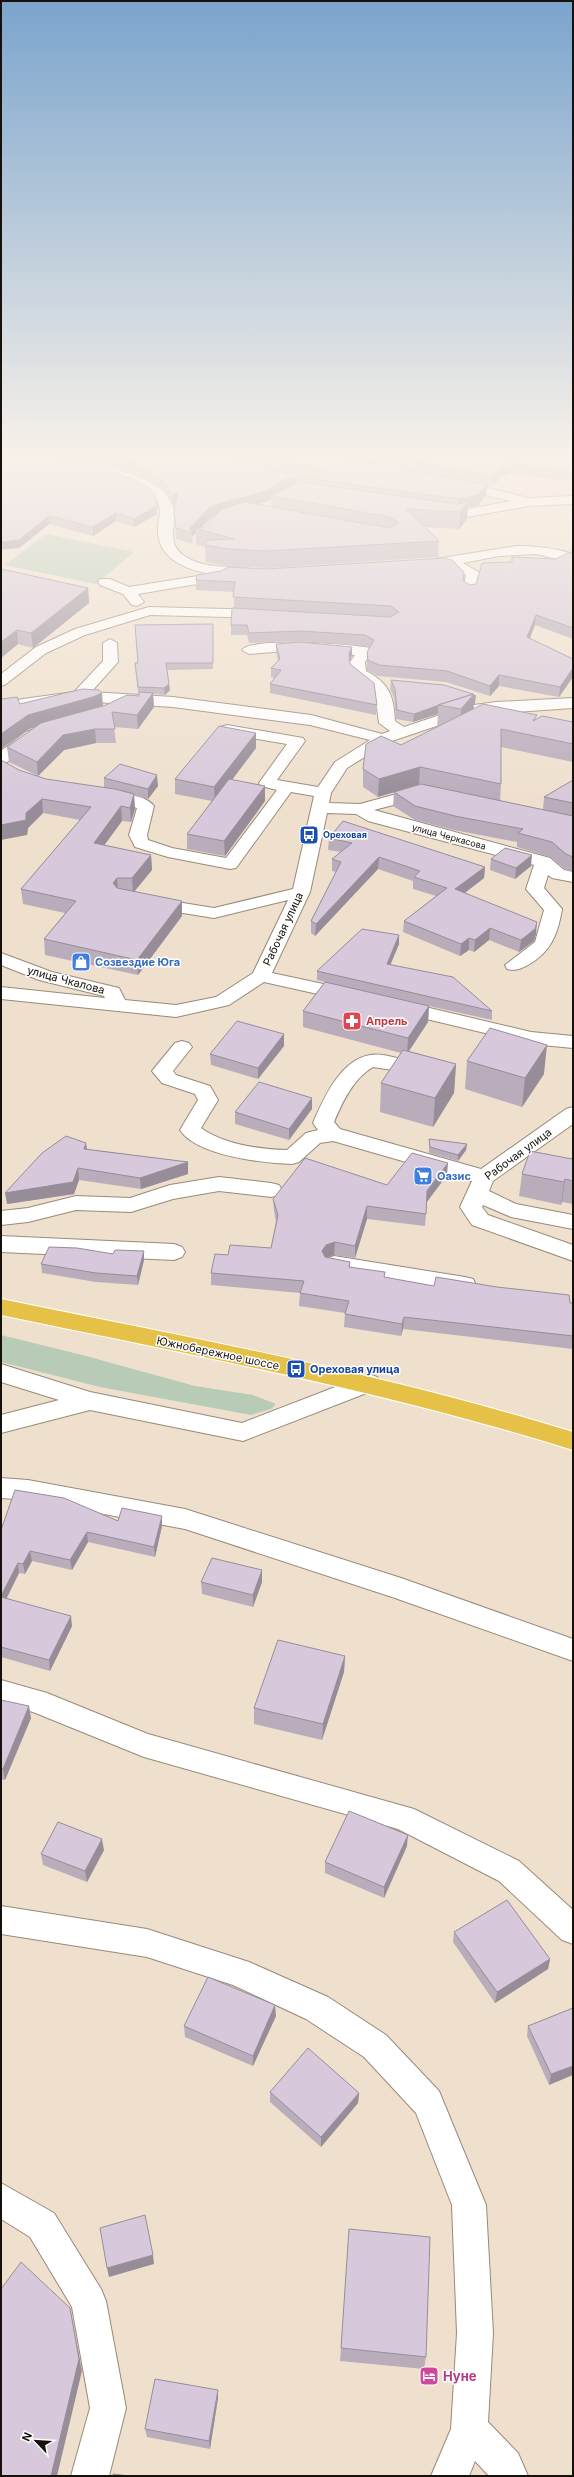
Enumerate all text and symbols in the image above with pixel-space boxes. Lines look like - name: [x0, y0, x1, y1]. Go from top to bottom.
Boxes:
- street label: улица Черкасова: [411, 821, 487, 852]
- bus stop icon: Ореховая: [298, 824, 320, 846]
- place label: Ореховая: [323, 829, 367, 840]
- street label: Рабочая улица: [260, 890, 306, 968]
- shop icon: Созвездие Юга: [70, 951, 92, 973]
- place label: Созвездие Юга: [95, 955, 180, 969]
- street label: улица Чкалова: [26, 963, 106, 997]
- pharmacy icon: Апрель: [341, 1010, 363, 1032]
- place label: Апрель: [366, 1014, 408, 1028]
- street label: Рабочая улица: [482, 1125, 554, 1183]
- supermarket icon: Оазис: [412, 1165, 434, 1187]
- place label: Оазис: [437, 1169, 471, 1183]
- street label: Южнобережное шоссе: [155, 1333, 281, 1373]
- bus stop icon: Ореховая улица: [285, 1358, 307, 1380]
- place label: Ореховая улица: [310, 1362, 400, 1376]
- hotel icon: Нуне: [418, 2365, 440, 2387]
- place label: Нуне: [443, 2368, 477, 2384]
- north arrow: [16, 2421, 56, 2461]
- text: N: [19, 2430, 35, 2444]

